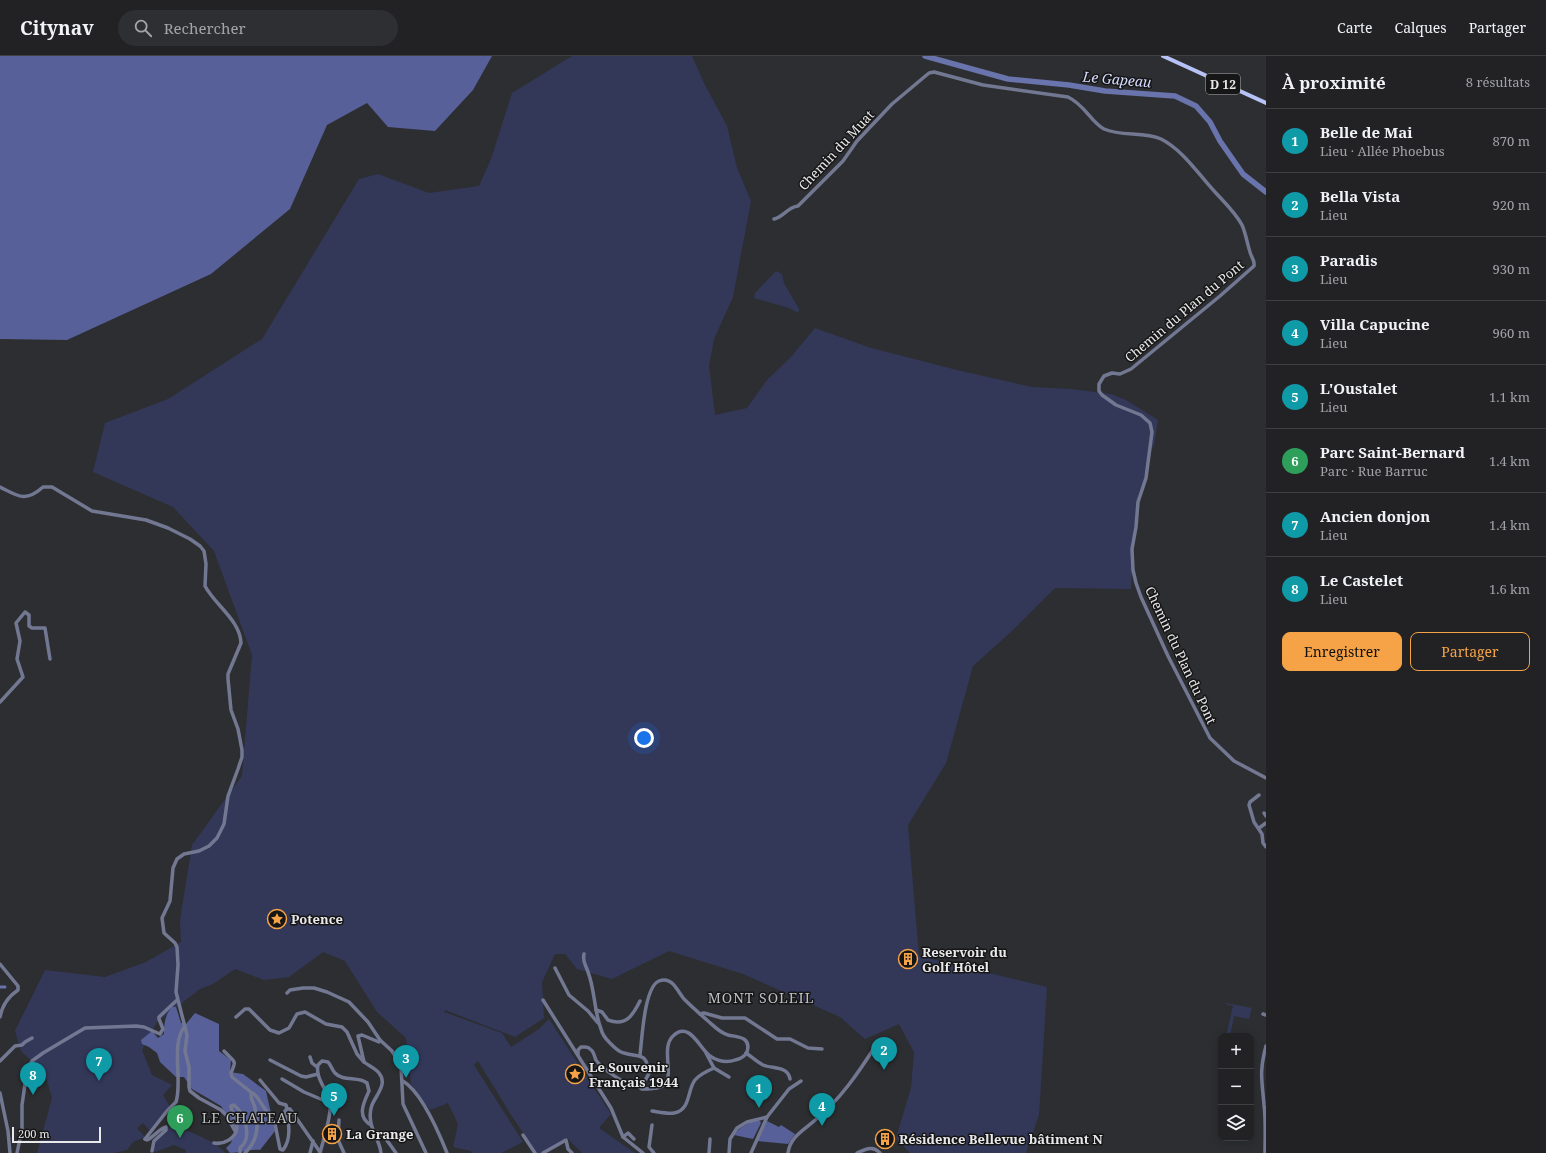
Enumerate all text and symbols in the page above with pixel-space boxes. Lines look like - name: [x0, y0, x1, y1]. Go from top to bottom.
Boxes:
- search box: [118, 10, 398, 46]
- text: Citynav: [20, 15, 94, 41]
- icon: search: [132, 17, 154, 39]
- text: Rechercher: [164, 18, 246, 38]
- text: Carte: [1337, 18, 1373, 37]
- text: Calques: [1395, 18, 1447, 37]
- text: Partager: [1469, 18, 1526, 37]
- water label: Le Gapeau: [1081, 66, 1153, 92]
- text: À proximité: [1282, 71, 1386, 94]
- text: 8 résultats: [1466, 73, 1530, 91]
- road number: D 12: [1206, 74, 1240, 94]
- street label: Chemin du Muat: [794, 106, 878, 194]
- text: Belle de Mai: [1320, 122, 1412, 142]
- text: 1: [1291, 132, 1299, 150]
- text: 870 m: [1493, 132, 1530, 150]
- text: Lieu · Allée Phoebus: [1320, 142, 1445, 160]
- text: Bella Vista: [1320, 186, 1400, 206]
- text: 2: [1291, 196, 1299, 214]
- text: 920 m: [1493, 196, 1530, 214]
- text: Lieu: [1320, 206, 1347, 224]
- text: Paradis: [1320, 250, 1377, 270]
- street label: Chemin du Plan du Pont: [1121, 256, 1248, 366]
- text: 3: [1291, 260, 1299, 278]
- text: 930 m: [1493, 260, 1530, 278]
- text: Lieu: [1320, 270, 1347, 288]
- text: Villa Capucine: [1320, 314, 1430, 334]
- text: 4: [1291, 324, 1299, 342]
- text: 960 m: [1493, 324, 1530, 342]
- text: Lieu: [1320, 334, 1347, 352]
- text: L'Oustalet: [1320, 378, 1397, 398]
- text: 5: [1291, 388, 1299, 406]
- text: 1.1 km: [1489, 388, 1530, 406]
- text: Lieu: [1320, 398, 1347, 416]
- text: Parc Saint-Bernard: [1320, 442, 1465, 462]
- text: 6: [1291, 452, 1299, 470]
- text: 1.4 km: [1489, 452, 1530, 470]
- text: Parc · Rue Barruc: [1320, 462, 1428, 480]
- text: Ancien donjon: [1320, 506, 1430, 526]
- text: 7: [1291, 516, 1299, 534]
- text: 1.4 km: [1489, 516, 1530, 534]
- text: Lieu: [1320, 526, 1347, 544]
- text: Le Castelet: [1320, 570, 1403, 590]
- text: 8: [1291, 580, 1299, 598]
- text: 1.6 km: [1489, 580, 1530, 598]
- street label: Chemin du Plan du Pont: [1141, 583, 1221, 727]
- text: Lieu: [1320, 590, 1347, 608]
- button: Enregistrer: [1282, 632, 1402, 671]
- button: Partager: [1410, 632, 1530, 671]
- your location: [634, 728, 654, 748]
- place icon: Potence: [266, 908, 288, 930]
- place label: Potence: [291, 910, 343, 928]
- place label: Reservoir du Golf Hôtel: [922, 943, 1007, 976]
- building icon: Reservoir du Golf Hôtel: [897, 948, 919, 970]
- district label: MONT SOLEIL: [708, 988, 814, 1007]
- map controls: [1218, 1033, 1254, 1141]
- button: +: [1218, 1033, 1254, 1069]
- pin: 2: [871, 1037, 897, 1070]
- pin: 3: [393, 1045, 419, 1078]
- pin: 7: [86, 1048, 112, 1081]
- place label: Le Souvenir Français 1944: [589, 1058, 679, 1091]
- pin: 8: [20, 1062, 46, 1095]
- place icon: Le Souvenir Français 1944: [564, 1063, 586, 1085]
- button: −: [1218, 1069, 1254, 1105]
- pin: 1: [746, 1075, 772, 1108]
- pin: 5: [321, 1083, 347, 1116]
- pin: 4: [809, 1093, 835, 1126]
- pin: 6: [167, 1105, 193, 1138]
- button: layers: [1218, 1105, 1254, 1141]
- district label: LE CHATEAU: [202, 1108, 298, 1127]
- building icon: La Grange: [321, 1123, 343, 1145]
- scale bar: [12, 1125, 101, 1144]
- place label: La Grange: [346, 1125, 413, 1143]
- text: 200 m: [18, 1126, 50, 1141]
- building icon: Résidence Bellevue bâtiment N: [874, 1128, 896, 1150]
- place label: Résidence Bellevue bâtiment N: [899, 1130, 1104, 1148]

